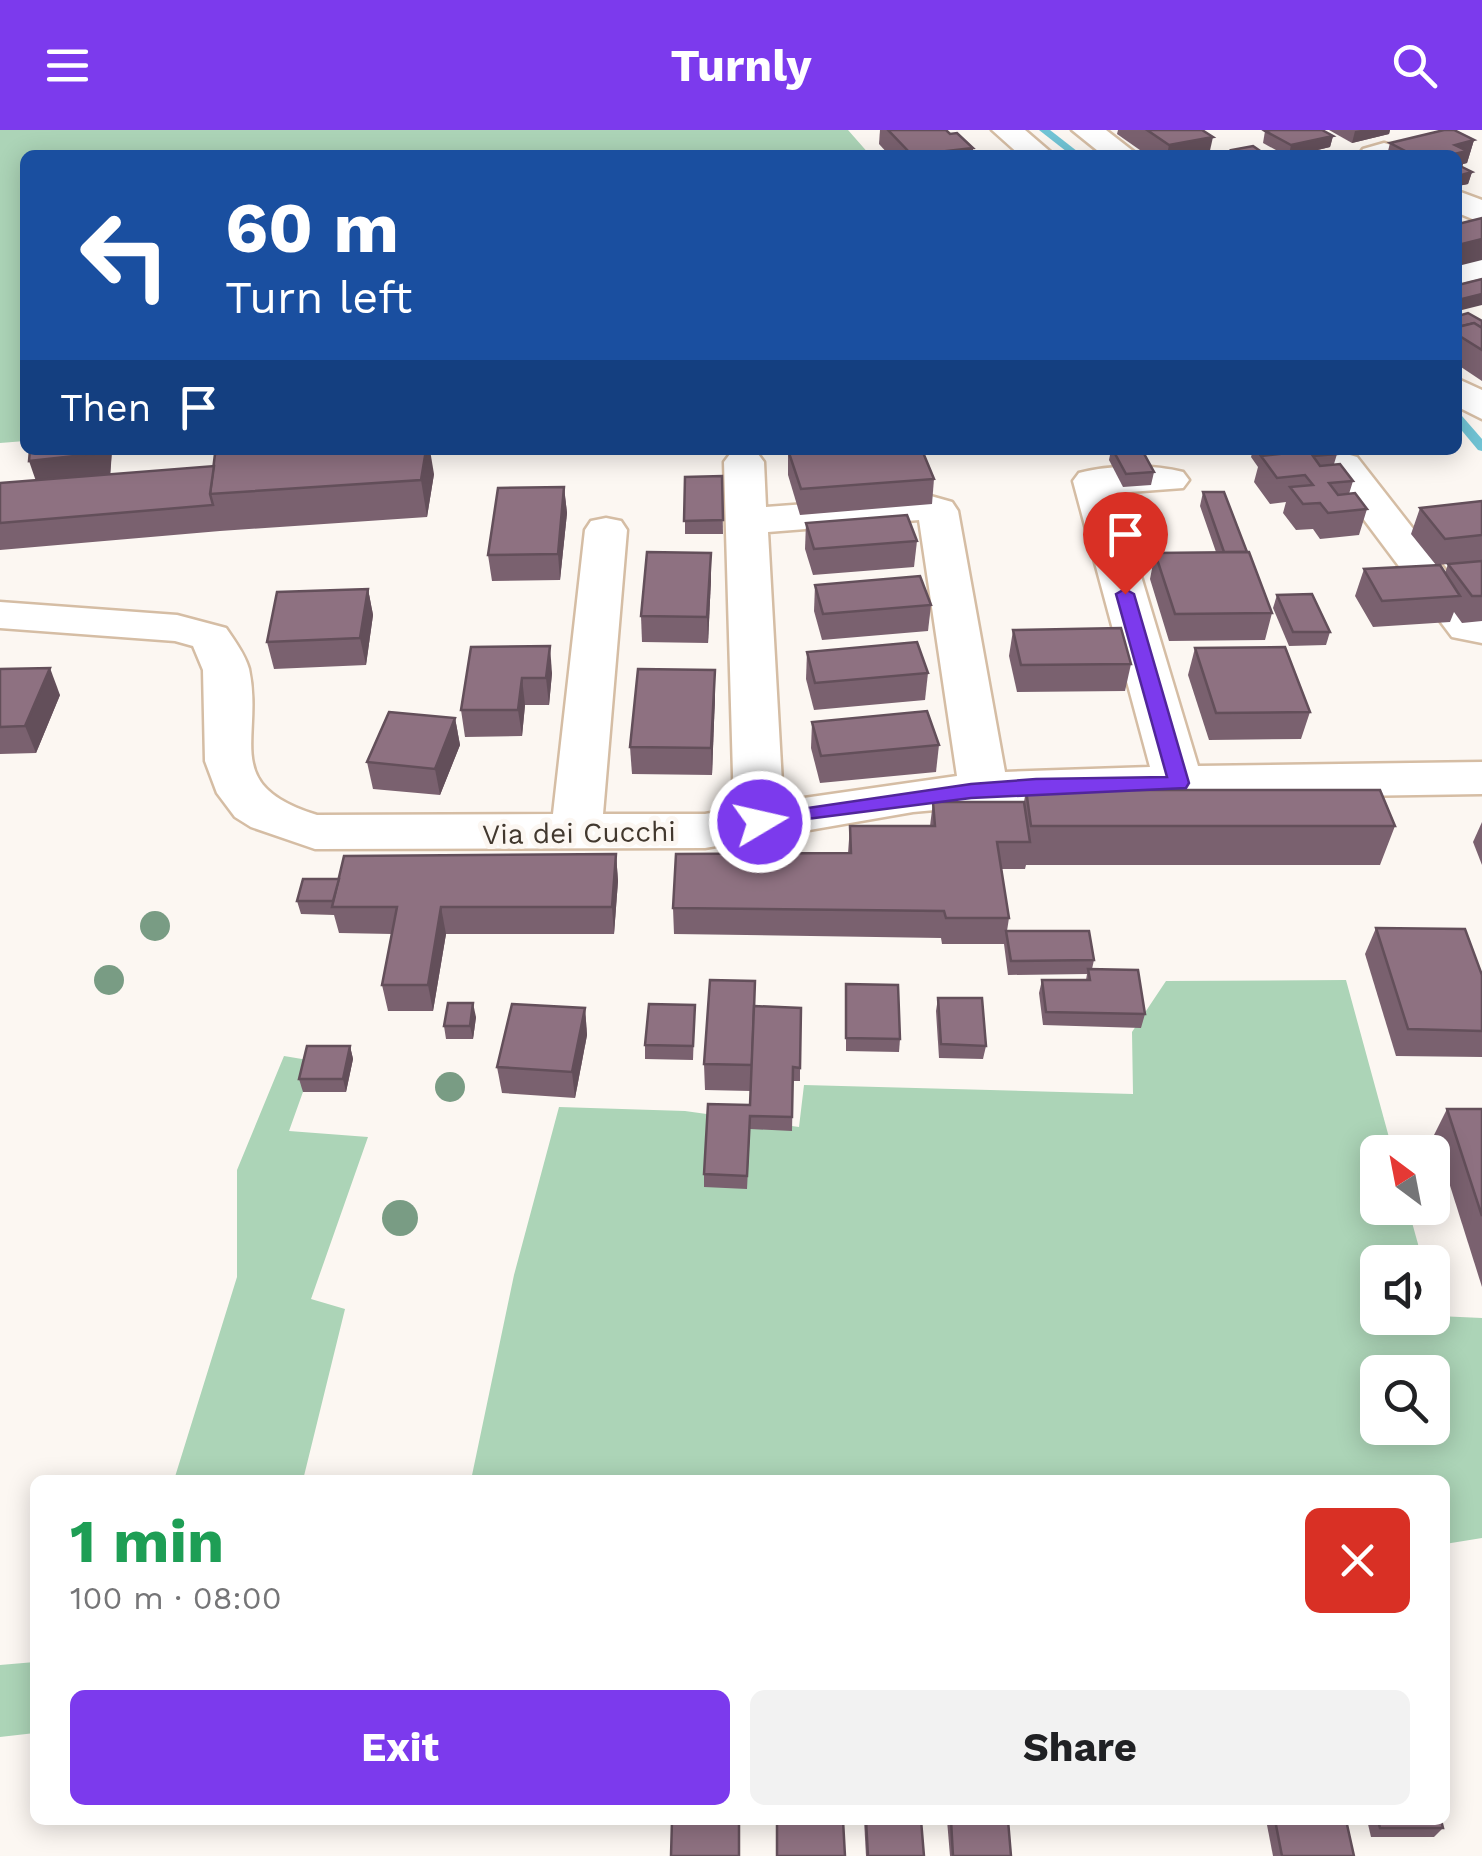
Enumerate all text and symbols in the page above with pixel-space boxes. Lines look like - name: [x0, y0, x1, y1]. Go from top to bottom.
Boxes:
- icon: menu: [40, 38, 95, 93]
- icon: search: [1387, 38, 1442, 93]
- text: Turnly: [670, 39, 812, 92]
- text: 60 m: [225, 187, 399, 269]
- icon: left: [60, 190, 190, 320]
- text: Turn left: [225, 271, 412, 324]
- icon: arrive: [171, 380, 226, 435]
- text: Then: [60, 386, 151, 430]
- pin: [1083, 492, 1168, 595]
- icon: arrive: [1098, 507, 1153, 562]
- position arrow: [708, 770, 812, 874]
- street label: Via dei Cucchi: [482, 815, 676, 851]
- north arrow: [1360, 1135, 1450, 1225]
- map controls: [1360, 1135, 1450, 1445]
- button: sound: [1360, 1245, 1450, 1335]
- button: search: [1360, 1355, 1450, 1445]
- text: 1 min: [70, 1506, 224, 1577]
- button: close: [1305, 1508, 1410, 1613]
- text: 100 m · 08:00: [70, 1579, 282, 1617]
- button: Exit: [70, 1690, 730, 1805]
- button: Share: [750, 1690, 1410, 1805]

